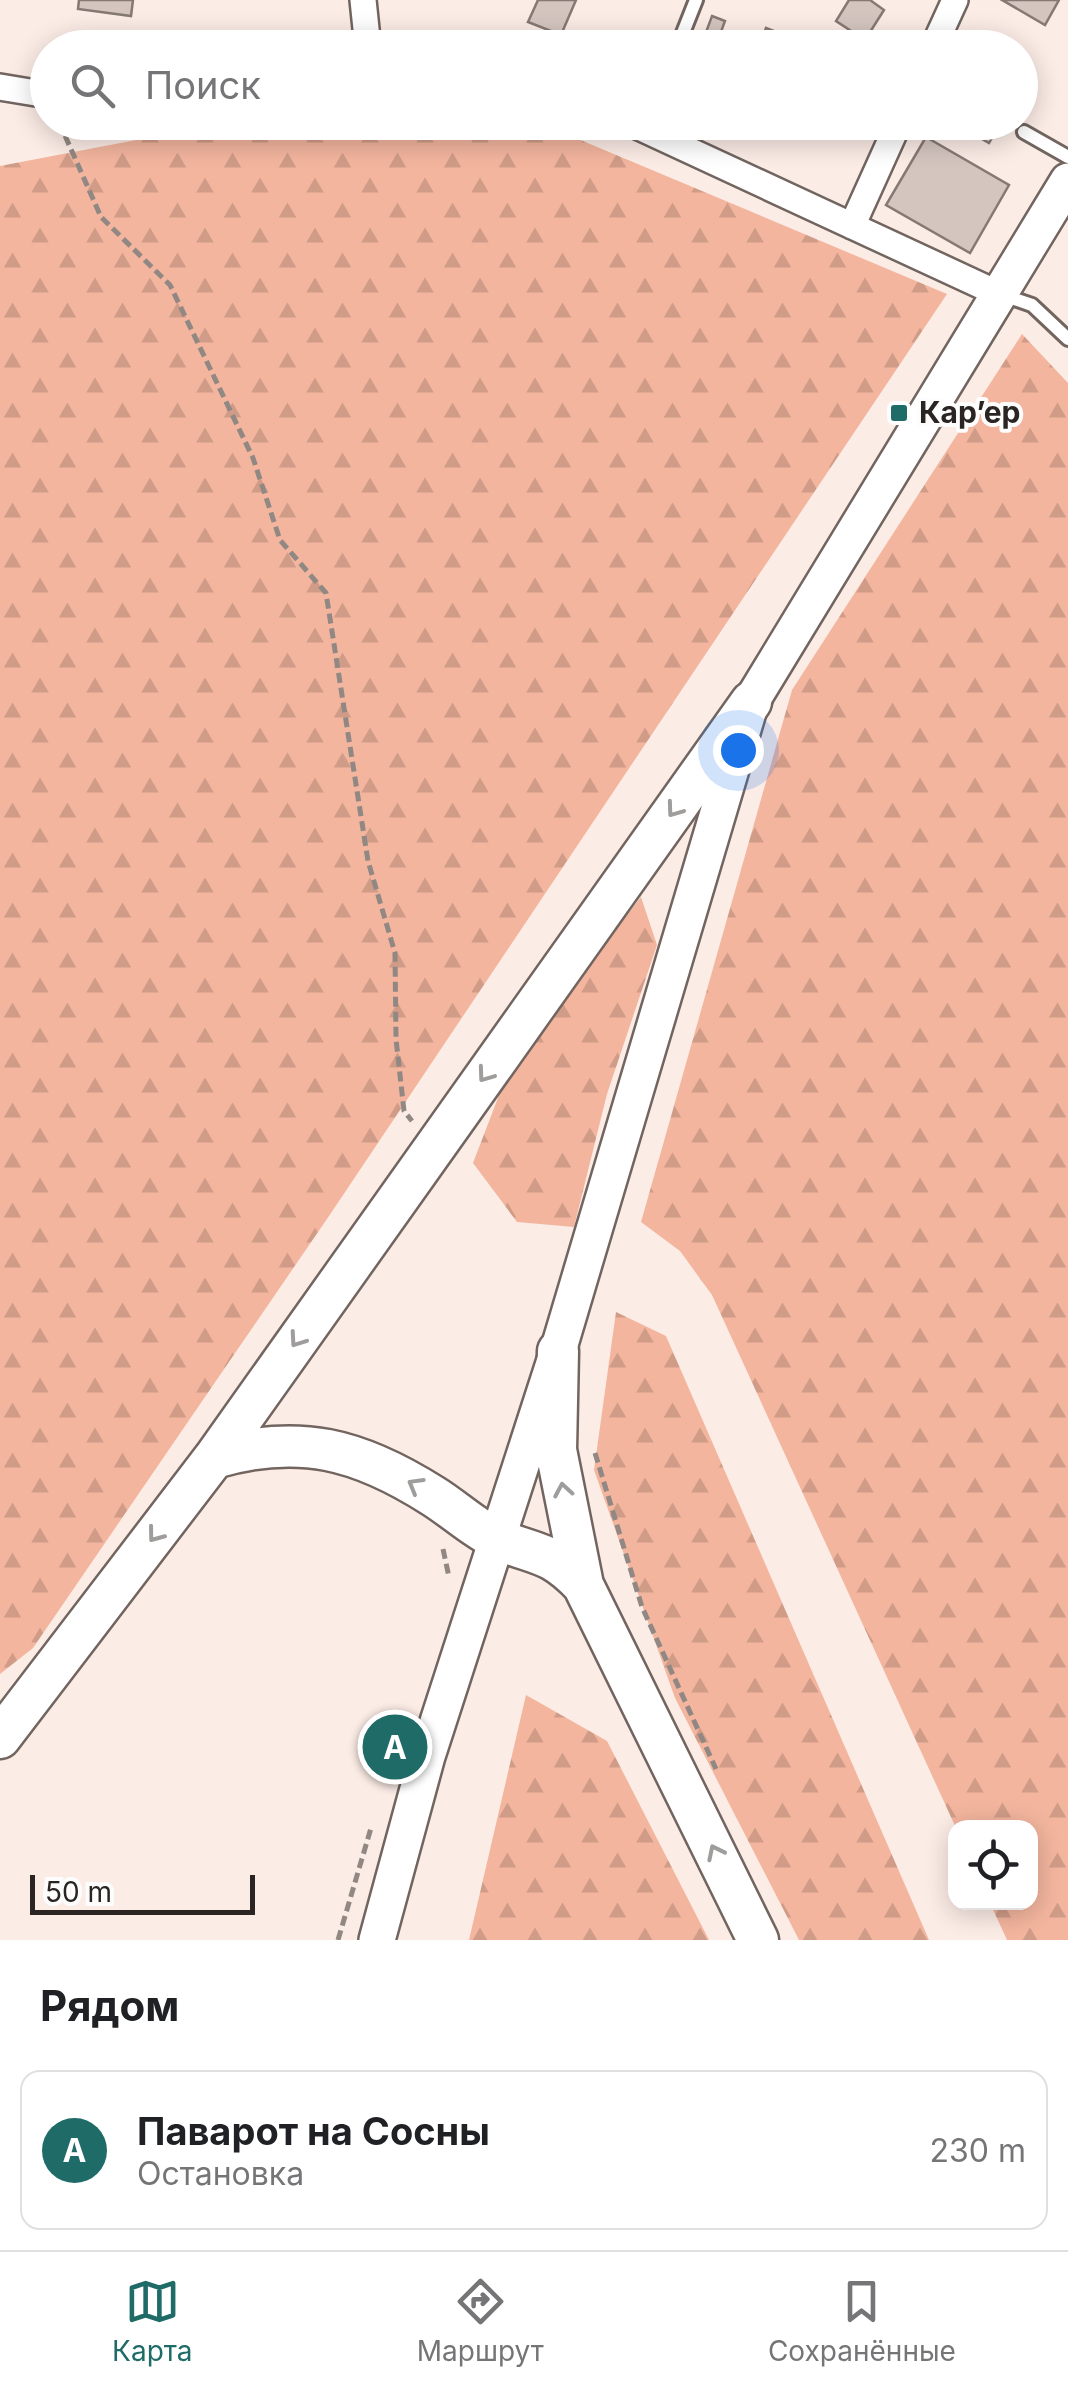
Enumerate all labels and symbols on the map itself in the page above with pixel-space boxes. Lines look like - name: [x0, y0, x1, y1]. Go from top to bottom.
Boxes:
- place label: Карʼер: [919, 394, 1020, 430]
- marker: Карʼер: [888, 402, 910, 424]
- your location: [713, 725, 764, 776]
- one-way arrow: [668, 799, 686, 818]
- one-way arrow: [479, 1063, 497, 1082]
- one-way arrow: [291, 1328, 309, 1347]
- one-way arrow: [408, 1478, 426, 1498]
- one-way arrow: [553, 1482, 574, 1499]
- one-way arrow: [150, 1524, 167, 1542]
- pin: A: [362, 1710, 428, 1784]
- one-way arrow: [707, 1845, 727, 1863]
- scale bar: [30, 1870, 255, 1914]

